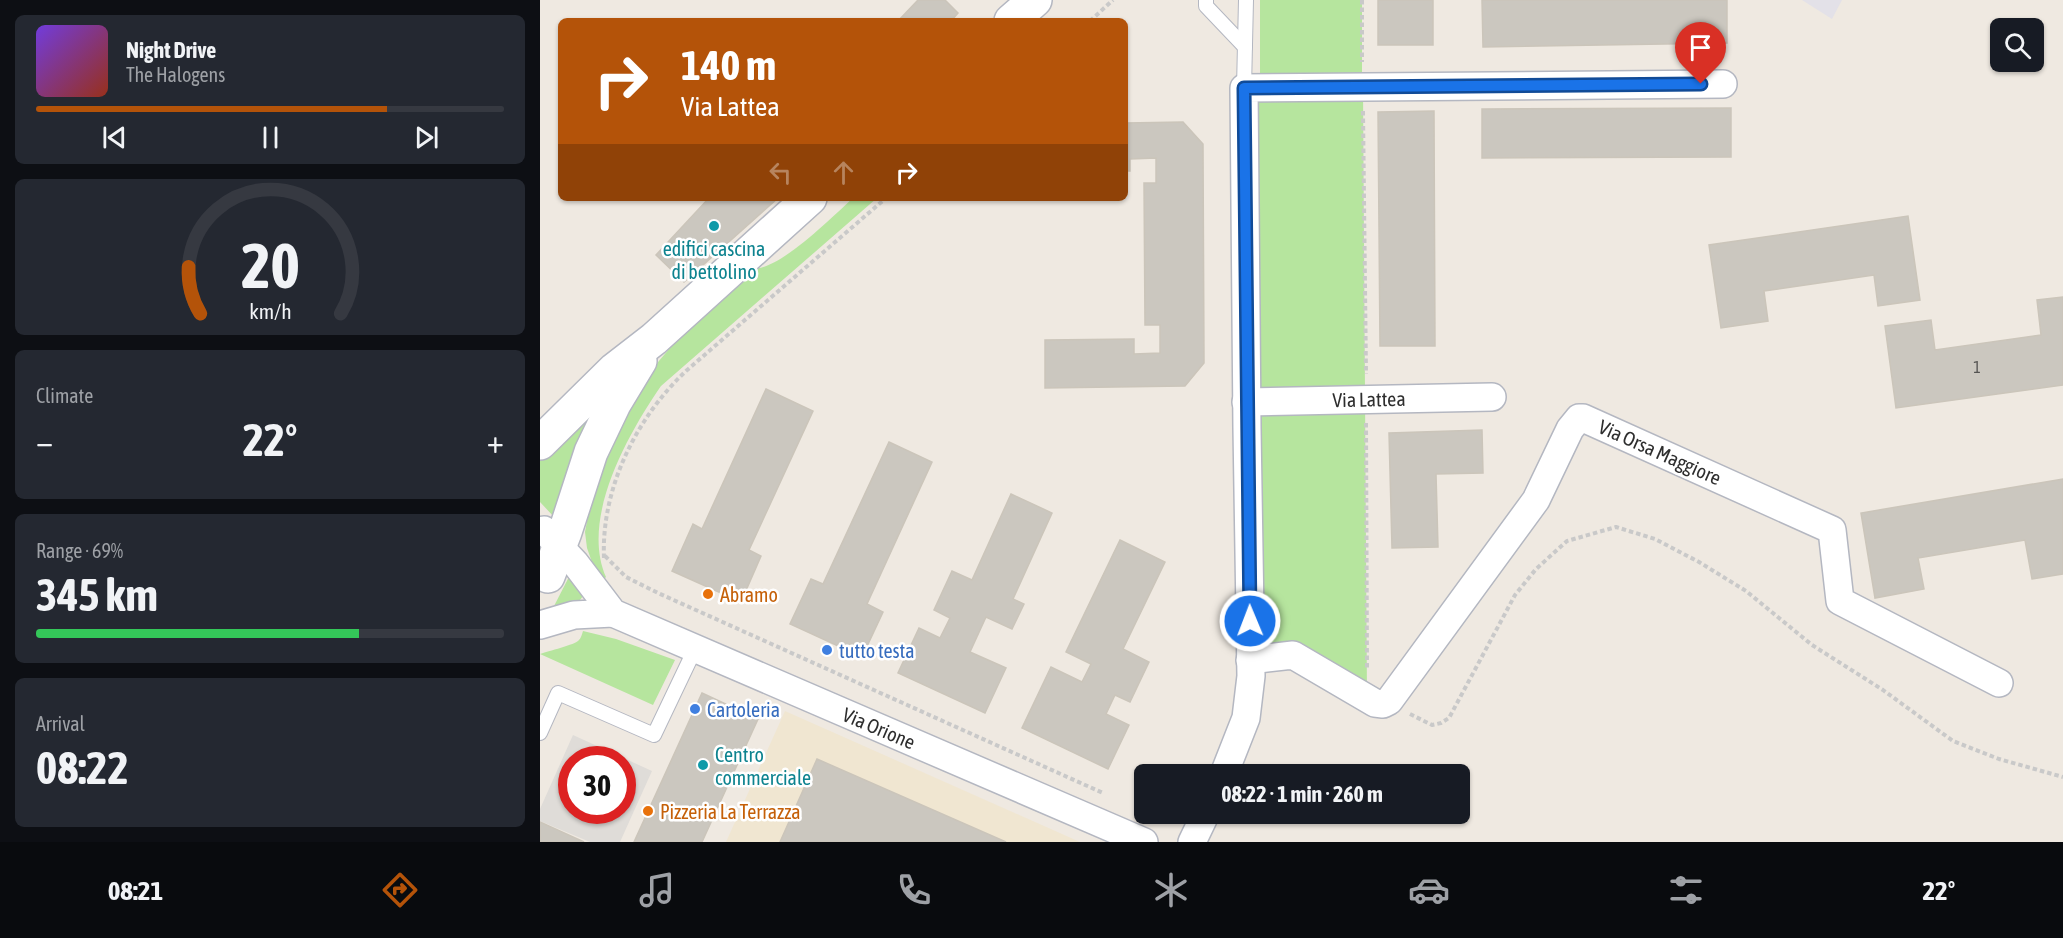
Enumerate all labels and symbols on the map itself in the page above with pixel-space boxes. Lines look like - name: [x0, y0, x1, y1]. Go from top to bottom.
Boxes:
- pin: [1675, 22, 1726, 84]
- marker: edifici cascina di bettolino: [707, 219, 721, 233]
- place label: edifici cascina di bettolino: [663, 237, 765, 283]
- house number: 1: [1973, 358, 1981, 376]
- street label: Via Lattea: [1332, 387, 1406, 411]
- street label: Via Orsa Maggiore: [1595, 415, 1725, 489]
- place label: Abramo: [720, 583, 778, 606]
- marker: Abramo: [701, 587, 715, 601]
- position arrow: [1218, 589, 1282, 653]
- place label: tutto testa: [839, 639, 915, 662]
- marker: tutto testa: [820, 643, 834, 657]
- place label: Cartoleria: [707, 698, 780, 721]
- marker: Cartoleria: [688, 702, 702, 716]
- street label: Via Orione: [839, 702, 919, 754]
- place label: Centro commerciale: [715, 743, 811, 789]
- speed limit sign: 30: [558, 746, 636, 824]
- marker: Centro commerciale: [696, 758, 710, 772]
- place label: Pizzeria La Terrazza: [660, 800, 801, 823]
- marker: Pizzeria La Terrazza: [641, 804, 655, 818]

